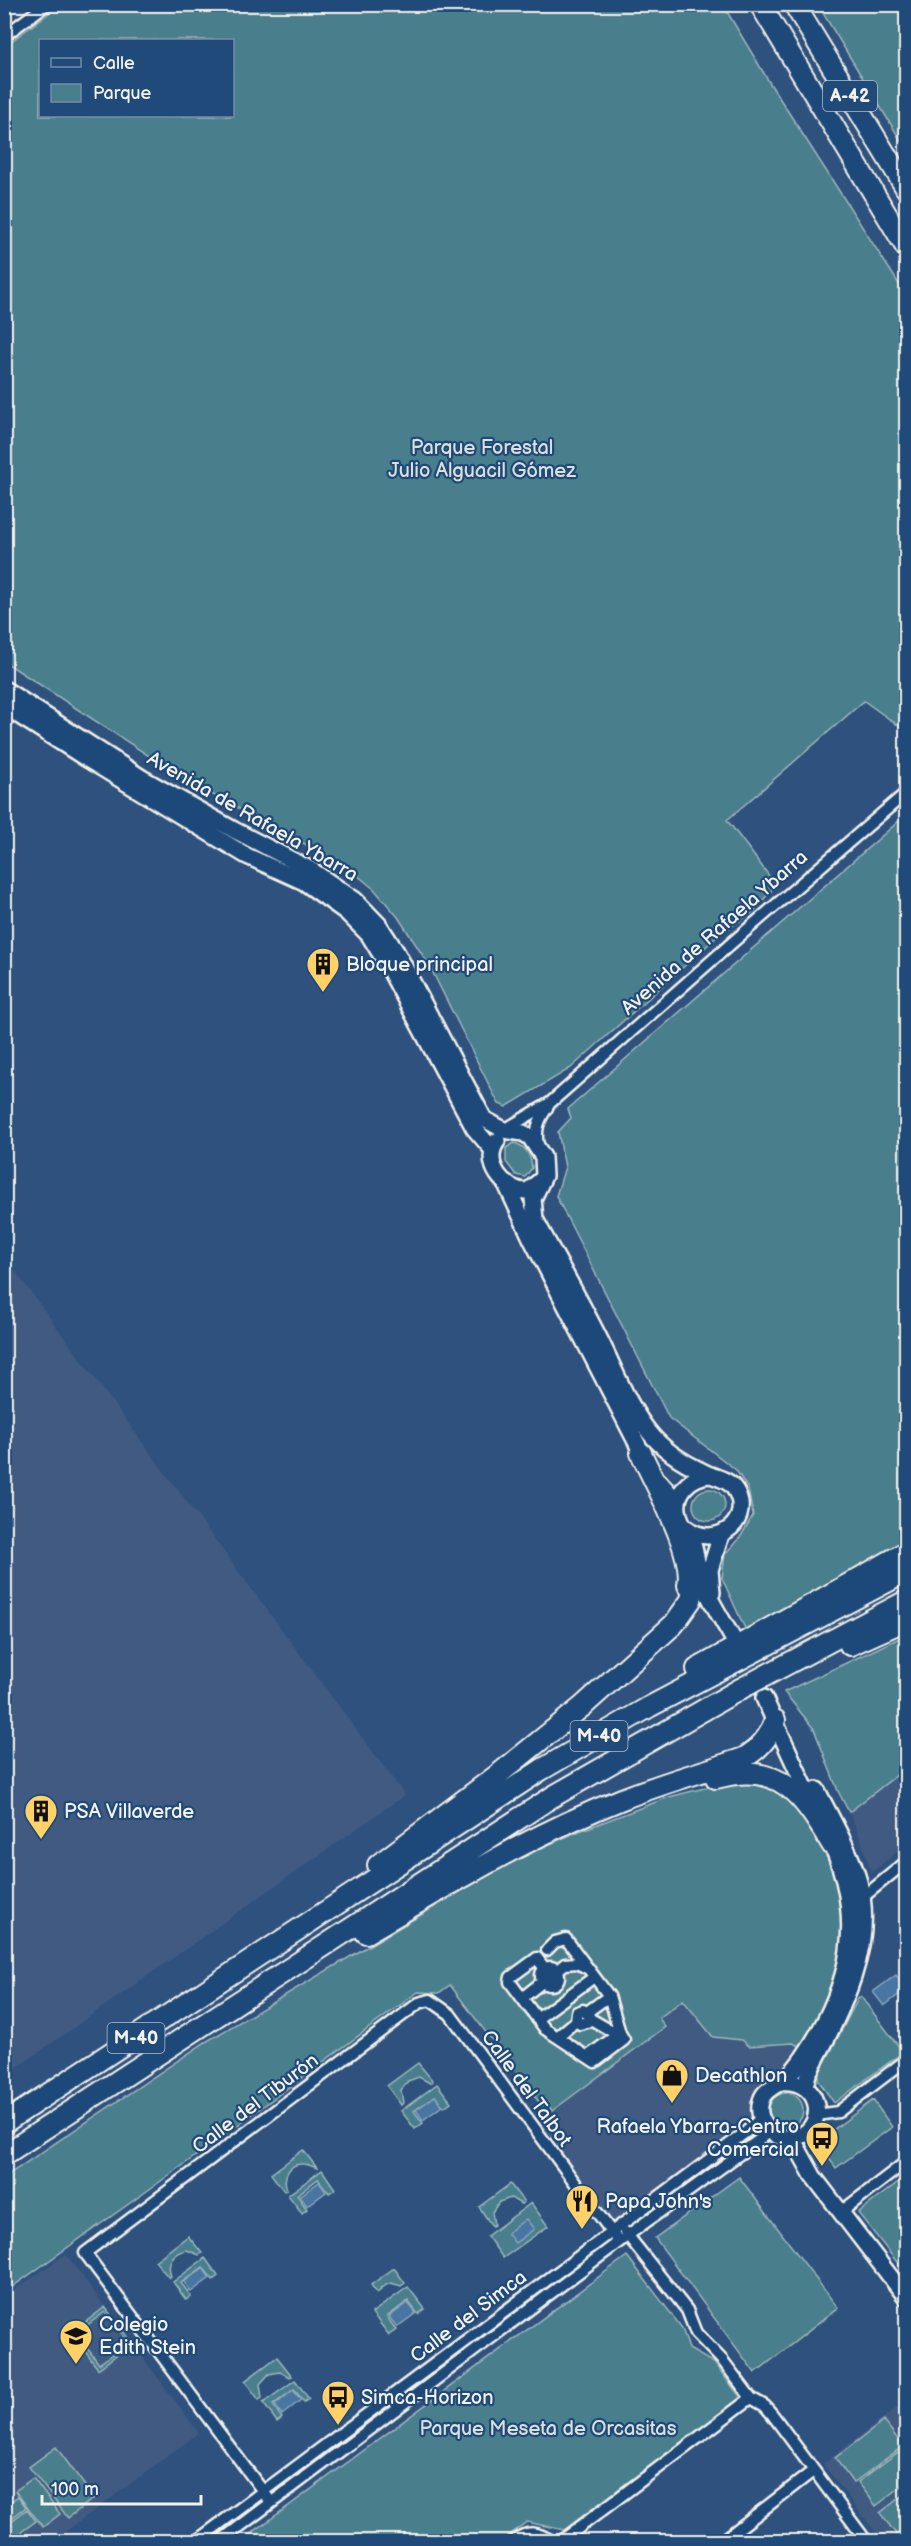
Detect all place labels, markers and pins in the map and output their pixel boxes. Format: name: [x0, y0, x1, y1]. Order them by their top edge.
building icon: Bloque principal: [305, 946, 341, 993]
place label: Bloque principal: [346, 953, 493, 977]
building icon: PSA Villaverde: [23, 1793, 59, 1840]
place label: PSA Villaverde: [64, 1800, 194, 1824]
shop icon: Decathlon: [654, 2057, 690, 2104]
place label: Decathlon: [695, 2064, 787, 2088]
place label: Rafaela Ybarra-Centro Comercial: [596, 2115, 799, 2162]
bus stop icon: Rafaela Ybarra-Centro Comercial: [804, 2120, 840, 2167]
restaurant icon: Papa John's: [564, 2183, 600, 2230]
place label: Papa John's: [605, 2190, 712, 2214]
place label: Colegio Edith Stein: [99, 2313, 196, 2360]
school or university icon: Colegio Edith Stein: [58, 2318, 94, 2365]
bus stop icon: Simca-Horizon: [320, 2379, 356, 2426]
place label: Simca-Horizon: [361, 2386, 493, 2410]

